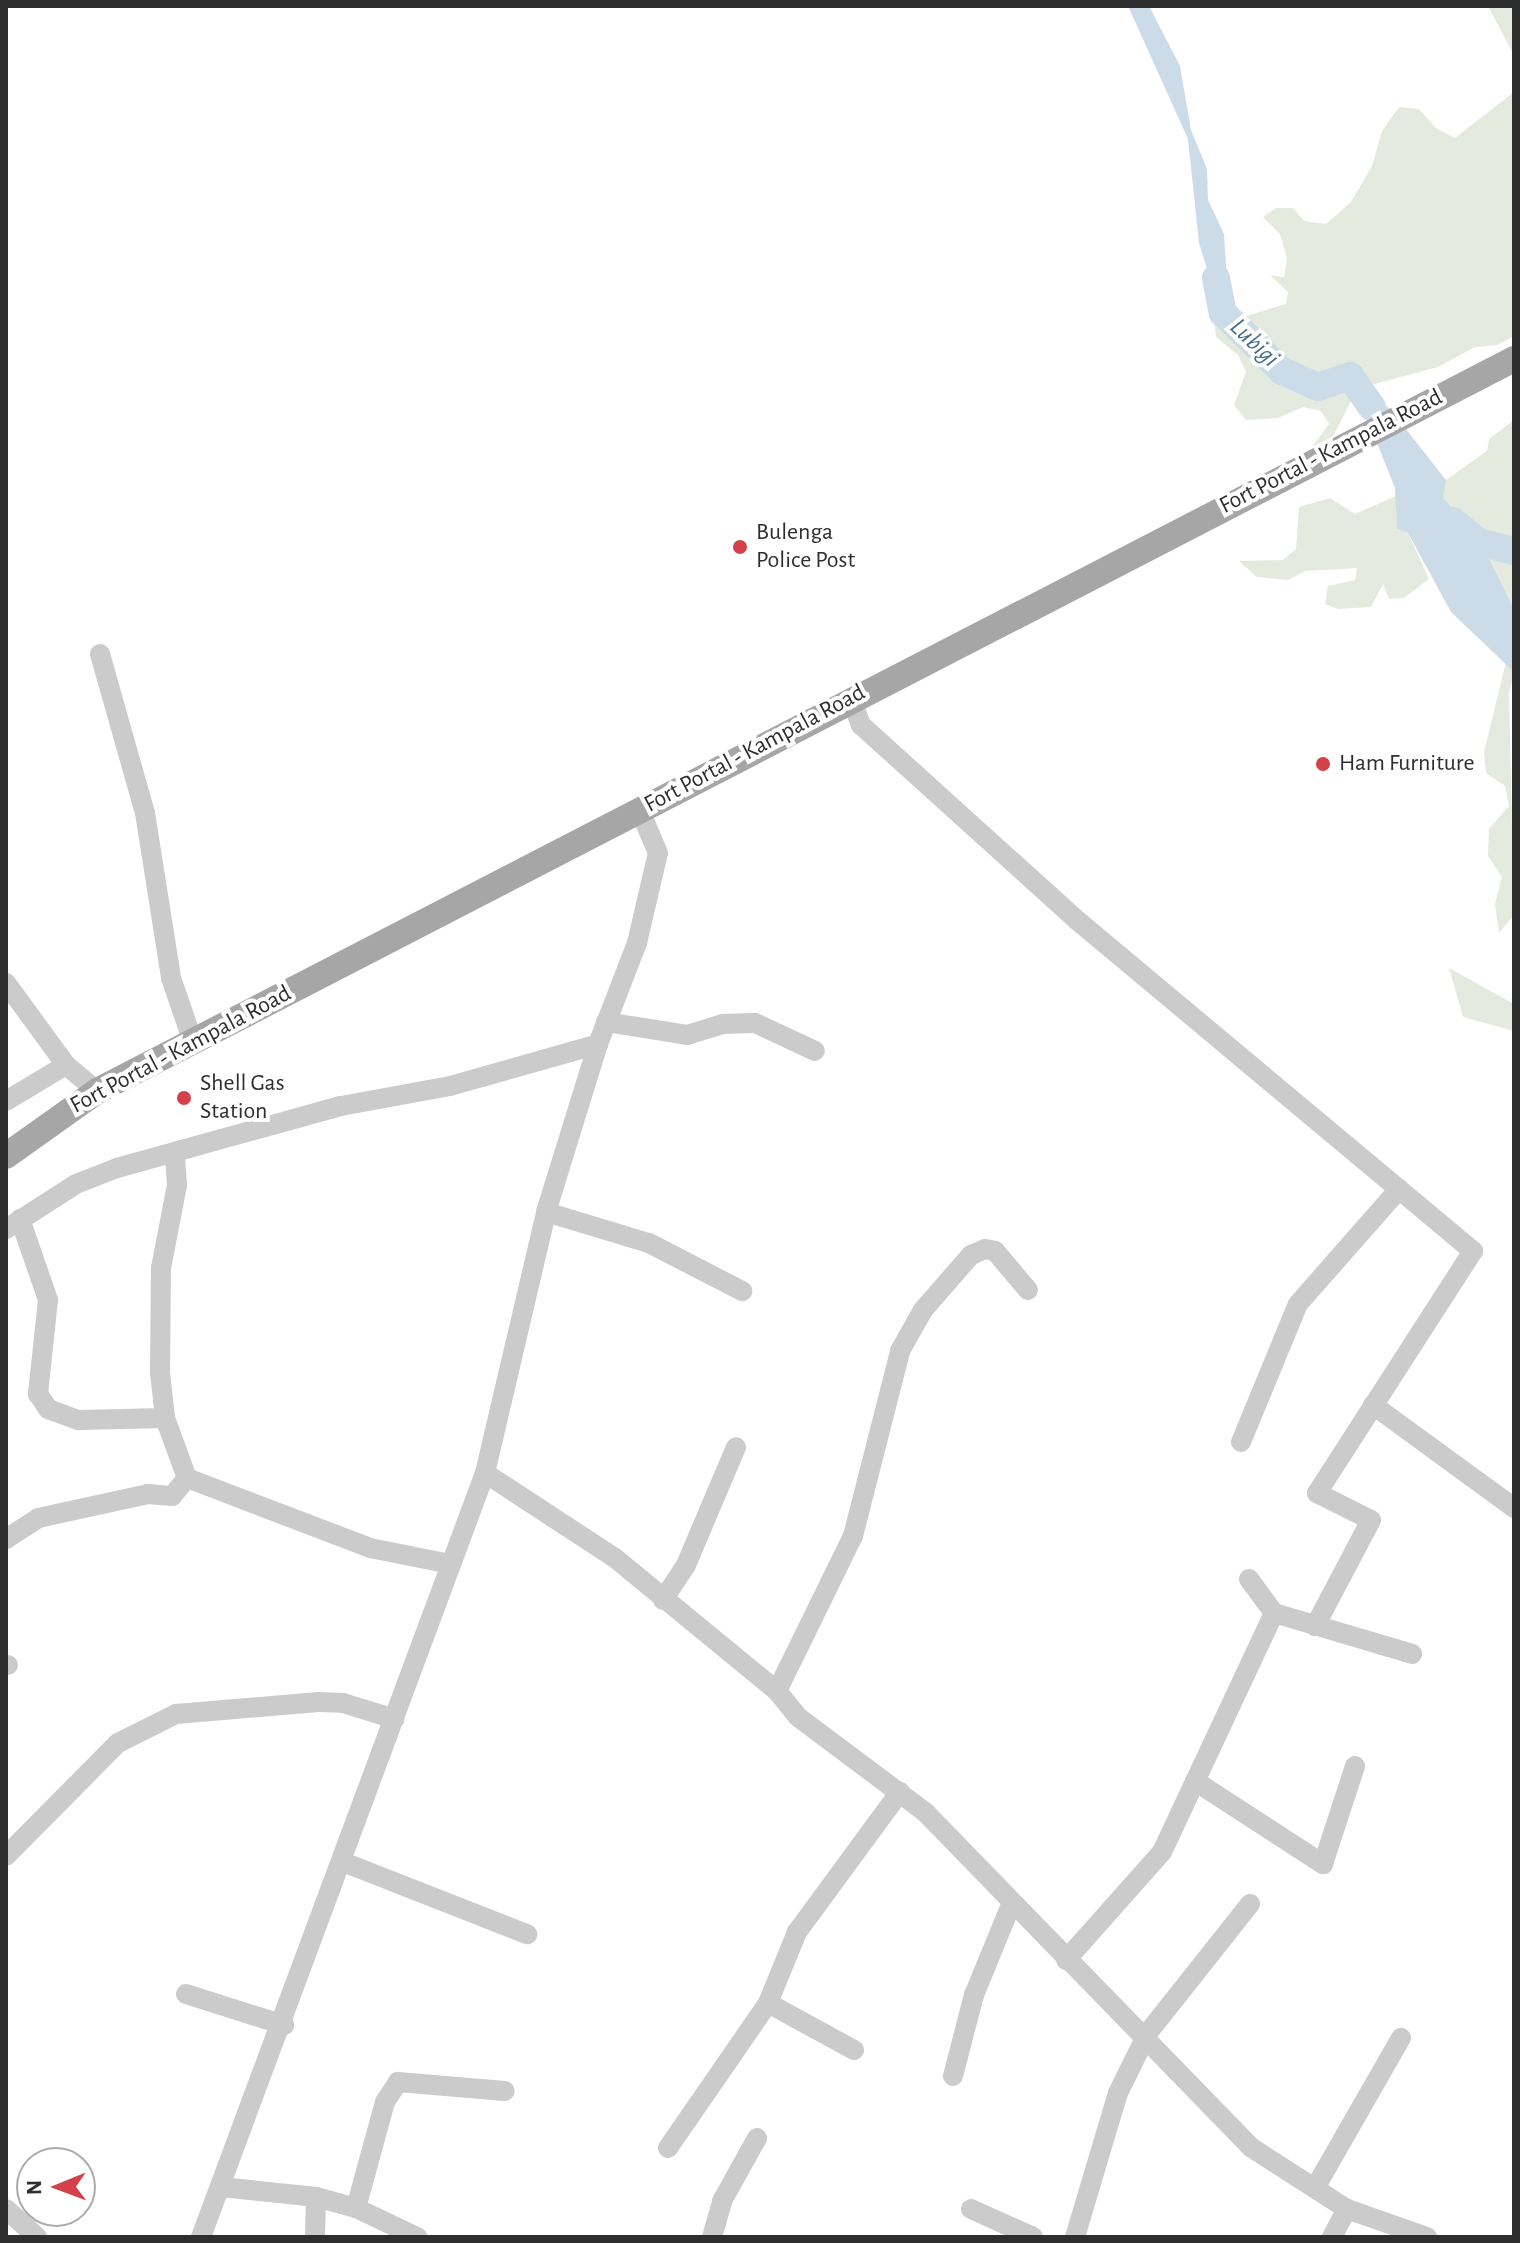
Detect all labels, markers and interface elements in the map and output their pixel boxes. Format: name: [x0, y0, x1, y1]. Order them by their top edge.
water label: Lubigi: [1223, 312, 1285, 374]
street label: Fort Portal - Kampala Road: [1215, 383, 1447, 521]
place label: Bulenga Police Post: [756, 519, 855, 575]
marker: Bulenga Police Post: [731, 538, 749, 556]
street label: Fort Portal - Kampala Road: [640, 679, 870, 819]
place label: Ham Furniture: [1339, 750, 1475, 778]
marker: Ham Furniture: [1314, 755, 1332, 773]
street label: Fort Portal - Kampala Road: [66, 980, 296, 1120]
place label: Shell Gas Station: [200, 1070, 285, 1126]
marker: Shell Gas Station: [175, 1089, 193, 1107]
north arrow: [16, 2147, 96, 2227]
text: N: [23, 2180, 45, 2195]

